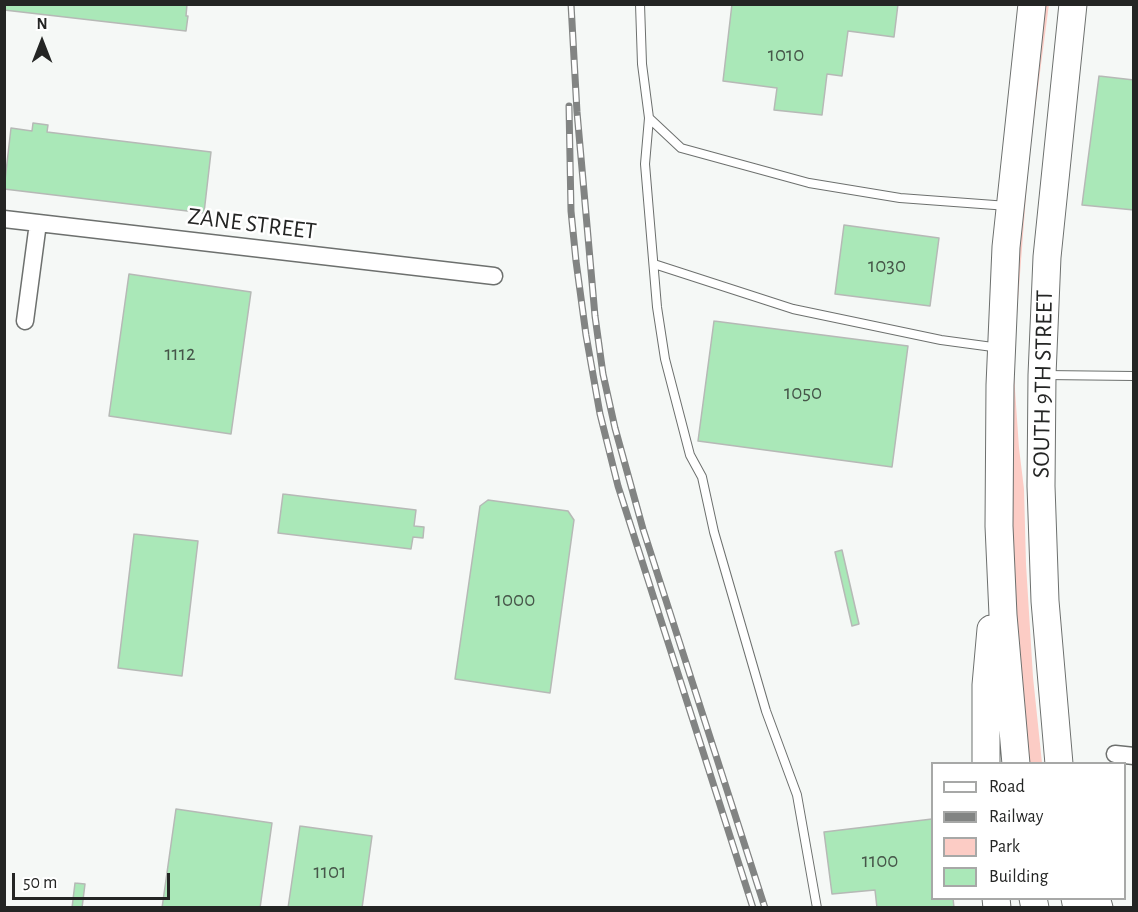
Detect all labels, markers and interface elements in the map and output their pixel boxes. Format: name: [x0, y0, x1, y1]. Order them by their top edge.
north arrow: [12, 12, 72, 72]
text: N: [36, 16, 48, 32]
house number: 1010: [768, 42, 804, 68]
street label: ZANE STREET: [186, 202, 318, 246]
house number: 1030: [868, 253, 906, 279]
street label: SOUTH 9TH STREET: [1027, 290, 1059, 478]
house number: 1112: [164, 341, 196, 367]
house number: 1050: [784, 380, 822, 406]
house number: 1000: [495, 587, 535, 613]
legend: [931, 762, 1126, 900]
text: Road: [989, 778, 1025, 796]
text: Railway: [989, 808, 1043, 826]
text: Park: [989, 838, 1020, 856]
house number: 1100: [862, 848, 898, 874]
house number: 1101: [314, 859, 346, 885]
scale bar: [15, 861, 172, 899]
text: Building: [989, 868, 1048, 886]
text: 50 m: [23, 874, 57, 892]

